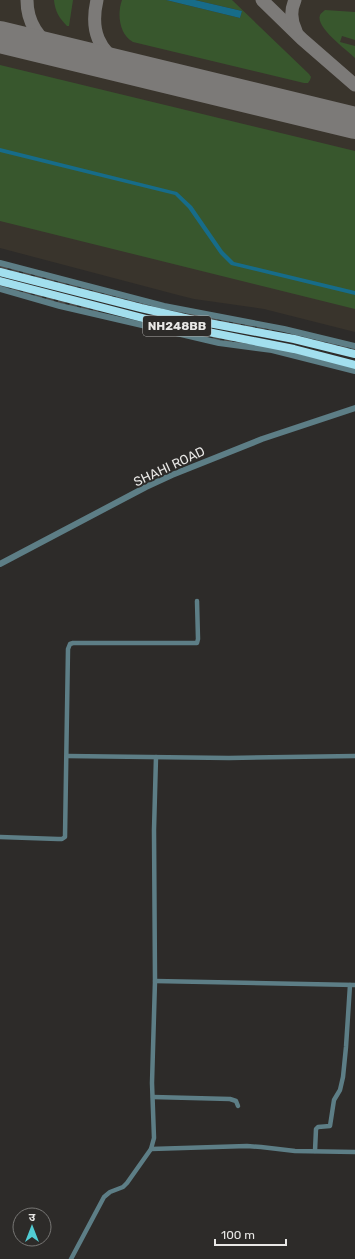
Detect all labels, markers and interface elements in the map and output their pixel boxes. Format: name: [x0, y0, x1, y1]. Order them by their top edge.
road number: NH248BB: [143, 316, 211, 336]
street label: SHAHI ROAD: [131, 443, 207, 490]
north arrow: [12, 1207, 52, 1247]
text: उ: [29, 1211, 36, 1224]
scale bar: [215, 1221, 286, 1247]
text: 100 m: [221, 1228, 255, 1242]

